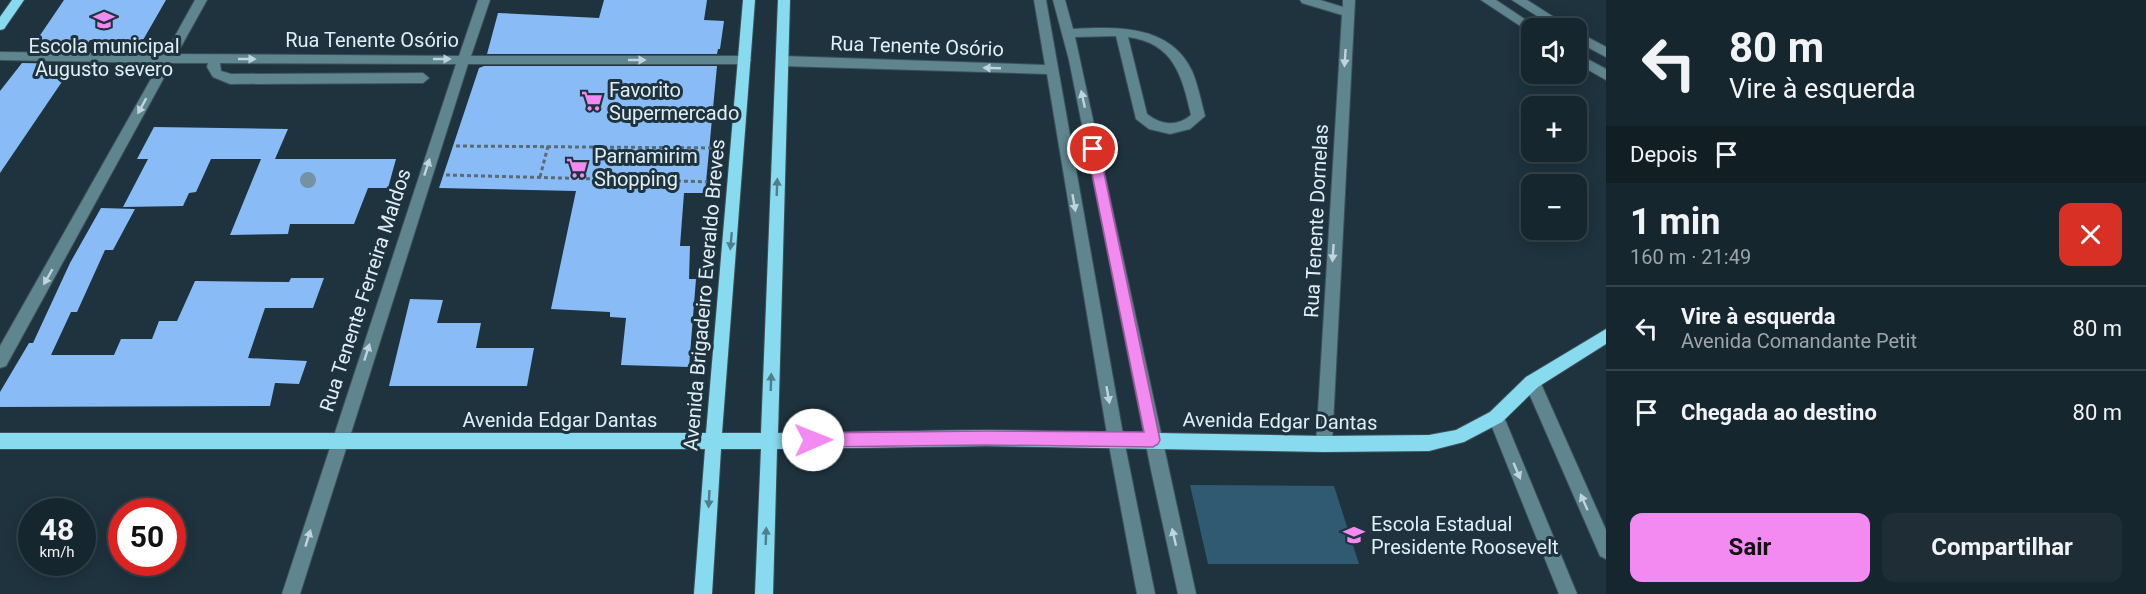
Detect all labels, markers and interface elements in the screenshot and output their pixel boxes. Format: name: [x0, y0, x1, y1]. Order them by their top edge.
school or university icon: Escola municipal Augusto severo: [92, 8, 116, 32]
map controls: [1521, 18, 1587, 240]
button: sound: [1521, 18, 1587, 84]
text: 80 m: [1729, 23, 1824, 72]
icon: left: [1630, 24, 1708, 102]
street label: Rua Tenente Osório: [285, 28, 459, 52]
street label: Rua Tenente Osório: [830, 31, 1004, 61]
place label: Escola municipal Augusto severo: [28, 34, 180, 81]
one-way arrow: [1341, 49, 1350, 68]
one-way arrow: [238, 55, 257, 64]
one-way arrow: [433, 55, 452, 64]
one-way arrow: [628, 55, 647, 65]
one-way arrow: [983, 63, 1002, 72]
text: Vire à esquerda: [1729, 73, 1916, 105]
place label: Favorito Supermercado: [609, 78, 739, 125]
supermarket icon: Favorito Supermercado: [580, 89, 604, 113]
one-way arrow: [1078, 90, 1087, 109]
button: +: [1521, 96, 1587, 162]
one-way arrow: [137, 98, 147, 115]
pin: [1067, 123, 1118, 174]
street label: Rua Tenente Dornelas: [1299, 123, 1333, 319]
icon: arrive: [1076, 132, 1109, 165]
street label: Avenida Brigadeiro Everaldo Breves: [678, 138, 730, 452]
icon: arrive: [1710, 138, 1743, 171]
text: Depois: [1630, 142, 1698, 167]
place label: Parnamirim Shopping: [594, 144, 698, 191]
supermarket icon: Parnamirim Shopping: [565, 156, 589, 180]
one-way arrow: [423, 158, 433, 176]
street label: Rua Tenente Ferreira Maldos: [314, 166, 416, 414]
button: −: [1521, 174, 1587, 240]
one-way arrow: [773, 178, 782, 197]
one-way arrow: [1070, 193, 1079, 212]
text: 1 min: [1630, 201, 1721, 243]
button: close: [2059, 203, 2122, 266]
one-way arrow: [726, 231, 736, 250]
one-way arrow: [1328, 243, 1338, 262]
text: 160 m · 21:49: [1630, 245, 1751, 269]
one-way arrow: [43, 269, 53, 286]
text: Vire à esquerda: [1681, 304, 1835, 329]
icon: left: [1630, 312, 1663, 345]
text: 80 m: [2073, 316, 2122, 341]
text: Avenida Comandante Petit: [1681, 329, 1917, 353]
one-way arrow: [363, 343, 372, 361]
one-way arrow: [766, 373, 776, 392]
one-way arrow: [1104, 385, 1113, 404]
icon: arrive: [1630, 396, 1663, 429]
text: Chegada ao destino: [1681, 400, 1877, 425]
text: 80 m: [2073, 400, 2122, 425]
street label: Avenida Edgar Dantas: [1182, 407, 1378, 435]
street label: Avenida Edgar Dantas: [463, 408, 657, 432]
position arrow: [781, 408, 845, 472]
one-way arrow: [1513, 462, 1522, 480]
one-way arrow: [704, 490, 714, 509]
one-way arrow: [1580, 494, 1589, 511]
speed limit sign: 50: [108, 498, 186, 576]
text: 48: [40, 512, 74, 547]
place label: Escola Estadual Presidente Roosevelt: [1371, 512, 1559, 559]
button: Sair: [1630, 513, 1870, 582]
button: Compartilhar: [1882, 513, 2122, 582]
school or university icon: Escola Estadual Presidente Roosevelt: [1342, 523, 1366, 547]
one-way arrow: [761, 526, 770, 545]
one-way arrow: [1168, 528, 1178, 546]
one-way arrow: [304, 529, 313, 547]
text: km/h: [39, 543, 75, 561]

